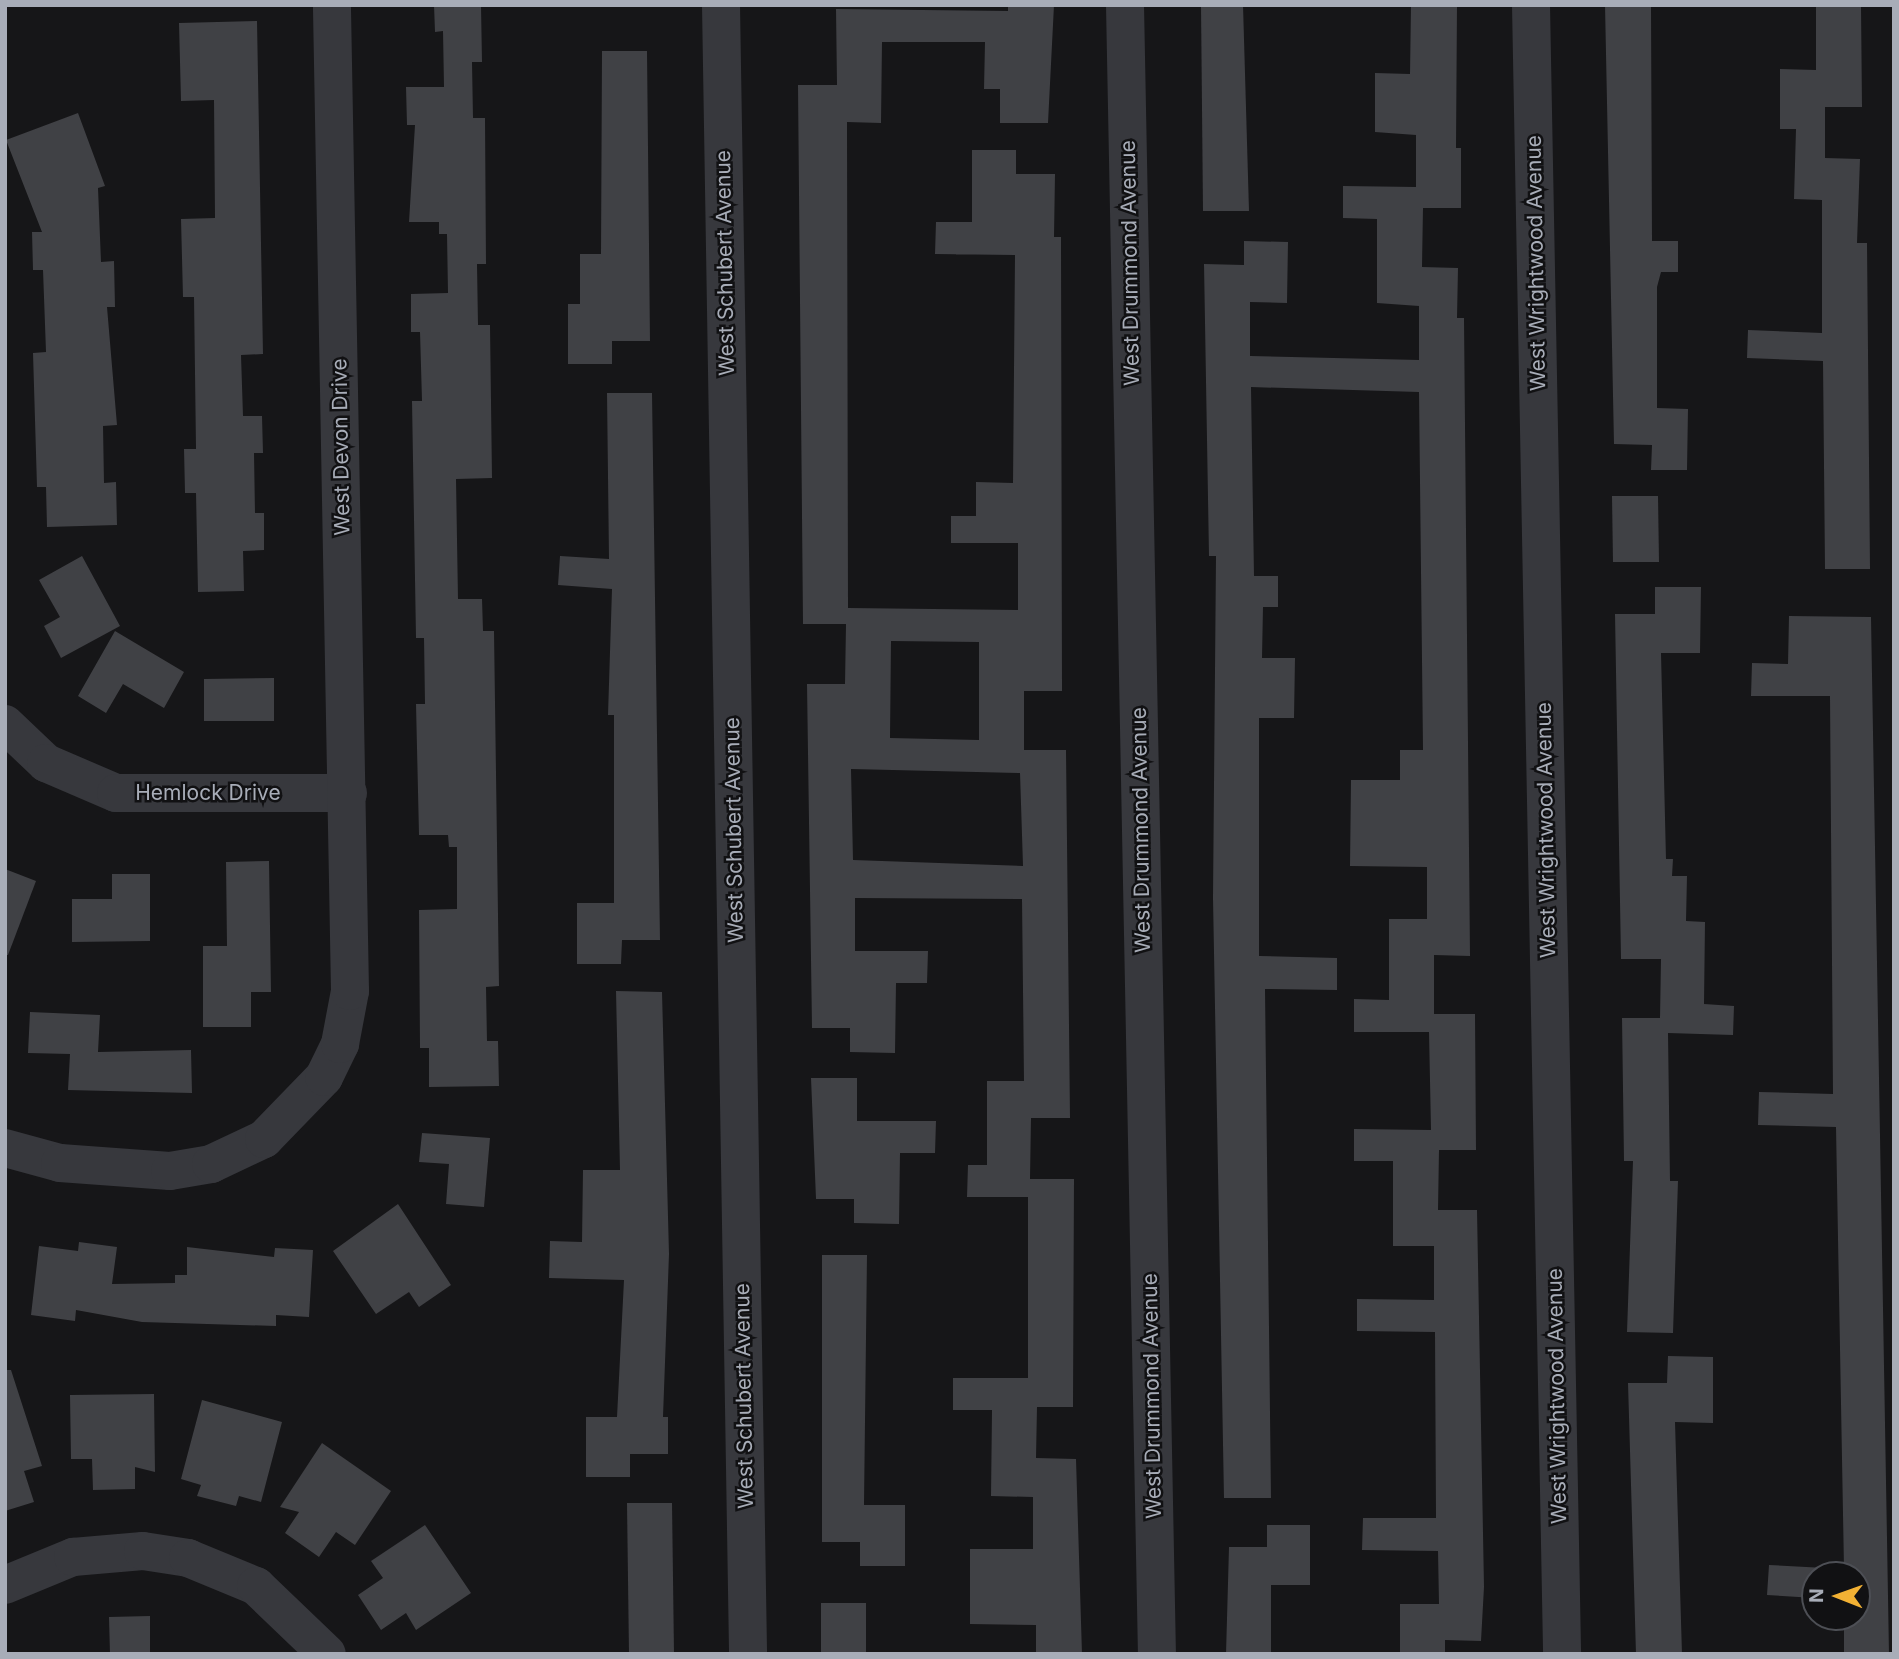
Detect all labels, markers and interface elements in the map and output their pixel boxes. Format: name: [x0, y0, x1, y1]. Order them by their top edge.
street label: West Wrightwood Avenue: [1521, 135, 1551, 391]
street label: West Drummond Avenue: [1115, 140, 1145, 386]
street label: West Schubert Avenue: [710, 150, 740, 376]
street label: West Devon Drive: [327, 358, 355, 536]
street label: West Wrightwood Avenue: [1531, 702, 1561, 958]
street label: West Drummond Avenue: [1126, 707, 1156, 953]
street label: West Schubert Avenue: [719, 717, 749, 943]
street label: Hemlock Drive: [135, 780, 281, 806]
street label: West Wrightwood Avenue: [1542, 1268, 1572, 1524]
street label: West Drummond Avenue: [1137, 1273, 1167, 1519]
street label: West Schubert Avenue: [729, 1283, 759, 1509]
north arrow: [1801, 1561, 1871, 1631]
text: N: [1805, 1588, 1828, 1603]

